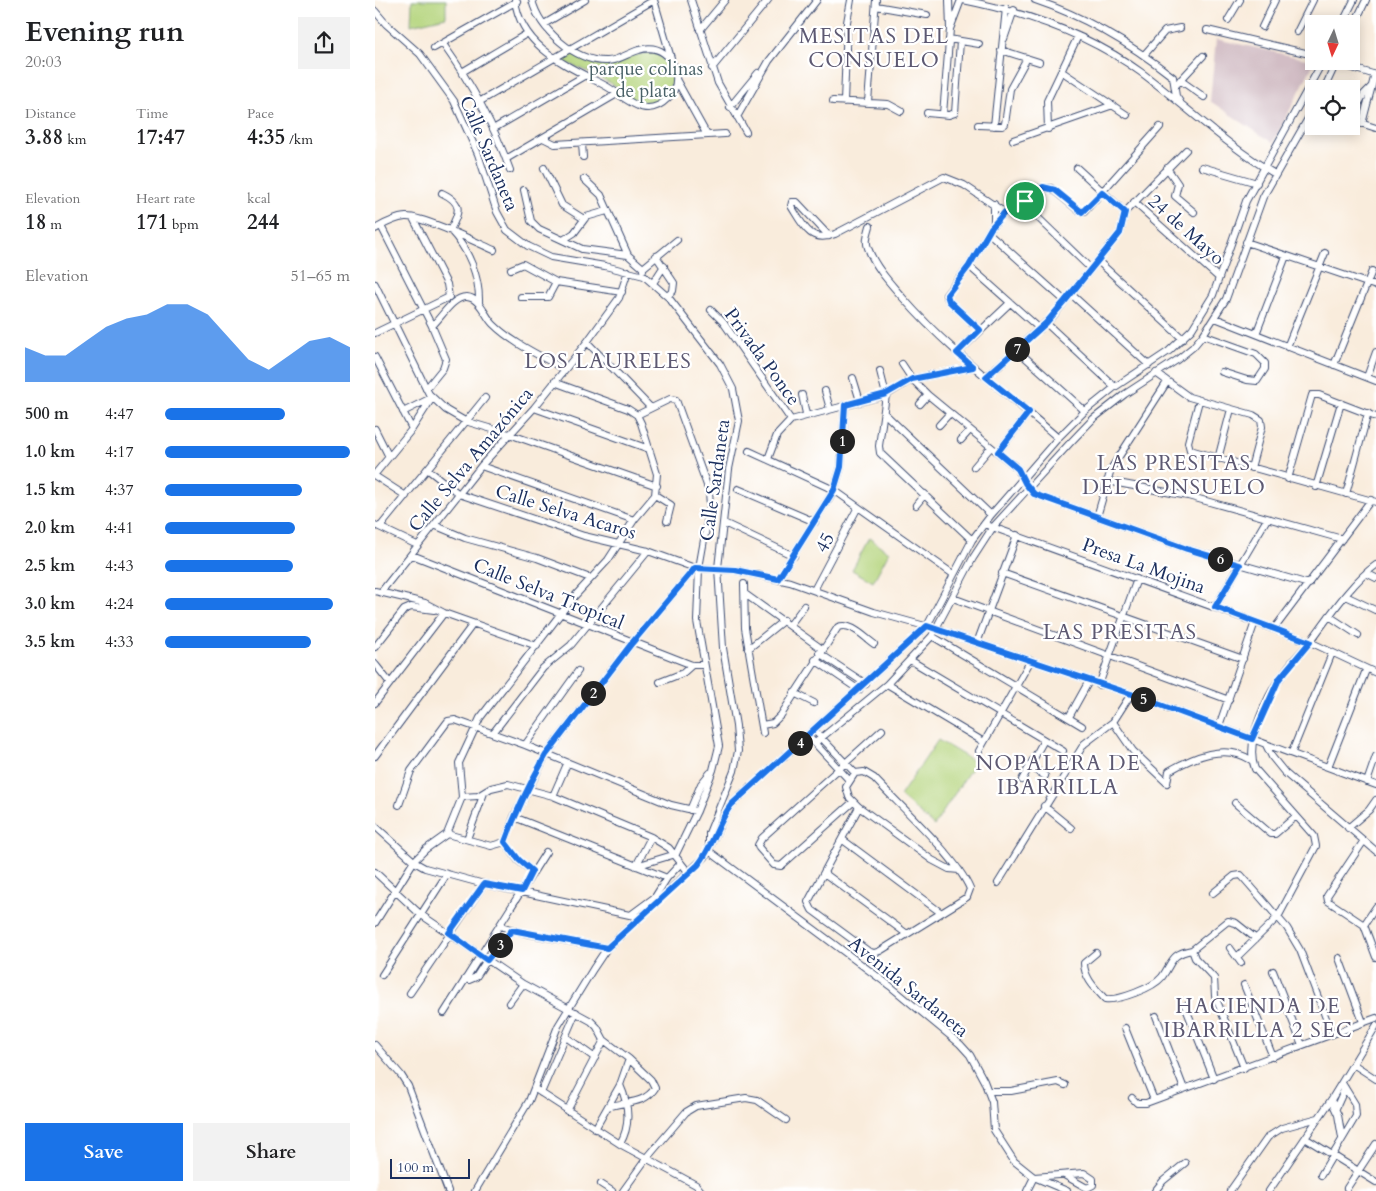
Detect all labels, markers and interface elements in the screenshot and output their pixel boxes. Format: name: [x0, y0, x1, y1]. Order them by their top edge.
text: Evening run: [25, 13, 184, 51]
north arrow: [1305, 15, 1360, 70]
map controls: [1305, 15, 1360, 135]
button: share: [298, 17, 350, 69]
district label: MESITAS DEL CONSUELO: [799, 22, 949, 75]
text: 20:03: [25, 51, 62, 73]
park label: parque colinas de plata: [589, 56, 703, 104]
button: locate: [1305, 80, 1360, 135]
street label: Calle Sardaneta: [453, 92, 525, 215]
text: Distance: [25, 104, 76, 123]
text: Time: [136, 104, 168, 123]
text: Pace: [247, 104, 274, 123]
text: 3.88: [25, 123, 63, 152]
text: 17:47: [136, 123, 185, 152]
text: 4:35: [247, 123, 285, 152]
text: km: [63, 130, 86, 149]
text: /km: [285, 130, 313, 149]
pin: [1004, 180, 1046, 222]
icon: arrive: [1011, 187, 1039, 215]
street label: 24 de Mayo: [1142, 188, 1230, 271]
text: Elevation: [25, 189, 81, 208]
text: Heart rate: [136, 189, 195, 208]
text: kcal: [247, 189, 271, 208]
text: 18: [25, 208, 47, 237]
text: 171: [136, 208, 168, 237]
text: 244: [247, 208, 279, 237]
text: m: [47, 215, 62, 234]
text: bpm: [168, 215, 199, 234]
text: Elevation: [25, 265, 89, 287]
text: 51–65 m: [291, 265, 350, 287]
street label: Privada Ponce: [718, 303, 806, 410]
pin: 7: [1005, 336, 1029, 362]
text: 7: [1014, 340, 1021, 359]
district label: LOS LAURELES: [524, 347, 692, 376]
street label: Calle Selva Amazónica: [402, 382, 539, 538]
text: 500 m: [25, 403, 69, 425]
text: 4:47: [105, 403, 134, 425]
street label: Calle Sardaneta: [694, 418, 736, 543]
pin: 1: [829, 428, 855, 454]
text: 1: [839, 432, 846, 451]
text: 1.0 km: [25, 441, 75, 463]
text: 4:17: [105, 441, 134, 463]
district label: LAS PRESITAS DEL CONSUELO: [1082, 449, 1266, 502]
street label: Calle Selva Acaros: [492, 478, 639, 546]
text: 1.5 km: [25, 479, 75, 501]
text: 4:37: [105, 479, 134, 501]
text: 2.0 km: [25, 517, 75, 539]
text: 4:41: [105, 517, 134, 539]
street label: 45: [809, 528, 841, 557]
street label: Presa La Mojina: [1079, 532, 1209, 600]
pin: 6: [1207, 546, 1233, 572]
text: 6: [1217, 550, 1224, 569]
street label: Calle Selva Tropical: [469, 552, 628, 636]
text: 2.5 km: [25, 555, 75, 577]
text: 4:43: [105, 555, 134, 577]
text: 3.0 km: [25, 593, 75, 615]
text: 4:24: [105, 593, 134, 615]
district label: LAS PRESITAS: [1043, 618, 1197, 647]
text: 3.5 km: [25, 631, 75, 653]
text: 4:33: [105, 631, 134, 653]
pin: 2: [581, 680, 605, 706]
text: 2: [590, 684, 597, 703]
pin: 5: [1131, 686, 1155, 712]
text: 5: [1140, 690, 1147, 709]
pin: 4: [787, 730, 813, 756]
text: 4: [797, 734, 804, 753]
district label: NOPALERA DE IBARRILLA: [975, 749, 1141, 802]
street label: Avenida Sardaneta: [843, 930, 974, 1043]
pin: 3: [487, 932, 513, 958]
text: 3: [497, 936, 504, 955]
district label: HACIENDA DE IBARRILLA 2 SEC: [1163, 992, 1353, 1045]
button: Save: [25, 1123, 183, 1181]
button: Share: [193, 1123, 350, 1181]
scale bar: [390, 1156, 470, 1179]
text: 100 m: [397, 1158, 434, 1177]

